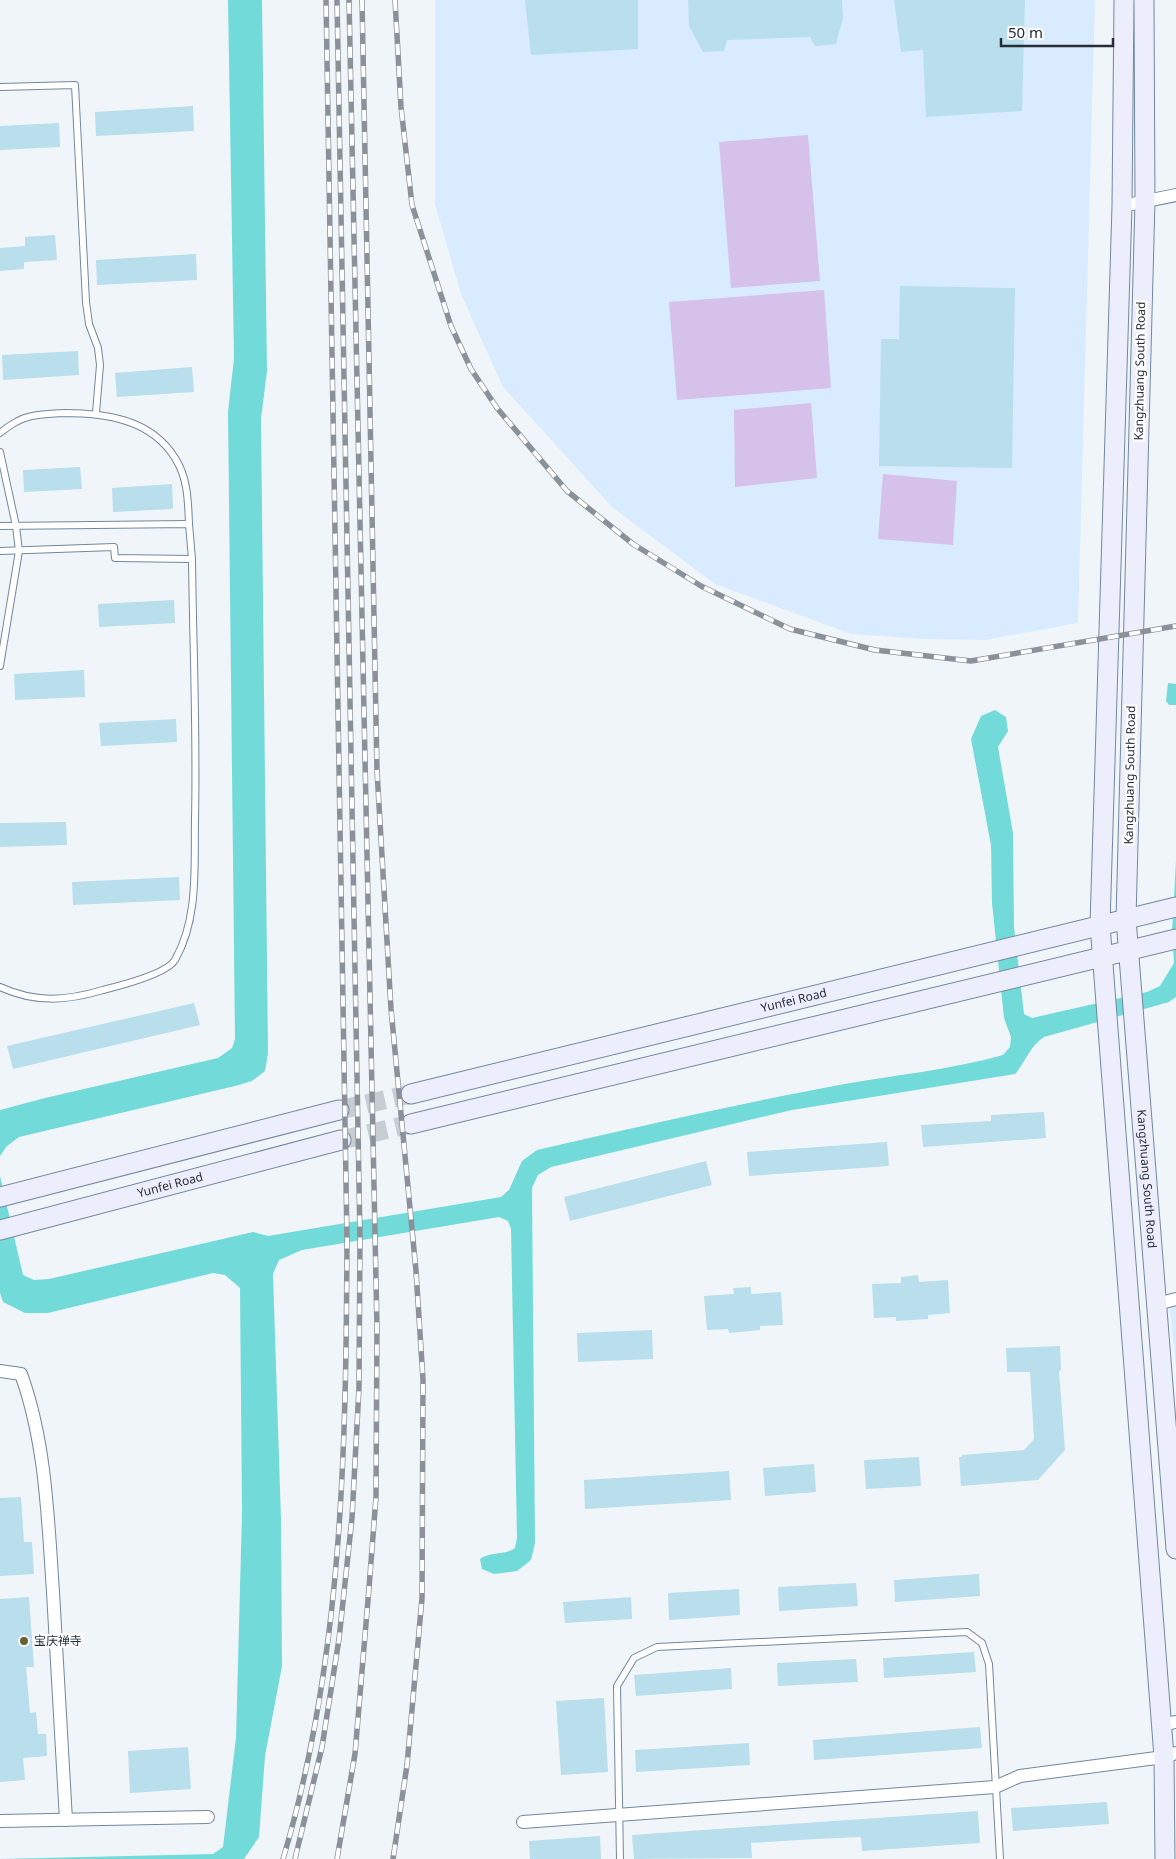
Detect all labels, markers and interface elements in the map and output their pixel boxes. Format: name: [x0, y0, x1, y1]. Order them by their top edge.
scale bar: [1001, 15, 1114, 47]
text: 50 m: [1008, 22, 1043, 42]
street label: Kangzhuang South Road: [1130, 301, 1149, 441]
street label: Kangzhuang South Road: [1120, 705, 1139, 845]
street label: Yunfei Road: [759, 984, 828, 1016]
street label: Kangzhuang South Road: [1133, 1109, 1161, 1249]
street label: Yunfei Road: [135, 1168, 205, 1201]
place label: 宝庆禅寺: [34, 1632, 82, 1649]
marker: 宝庆禅寺: [18, 1635, 30, 1647]

